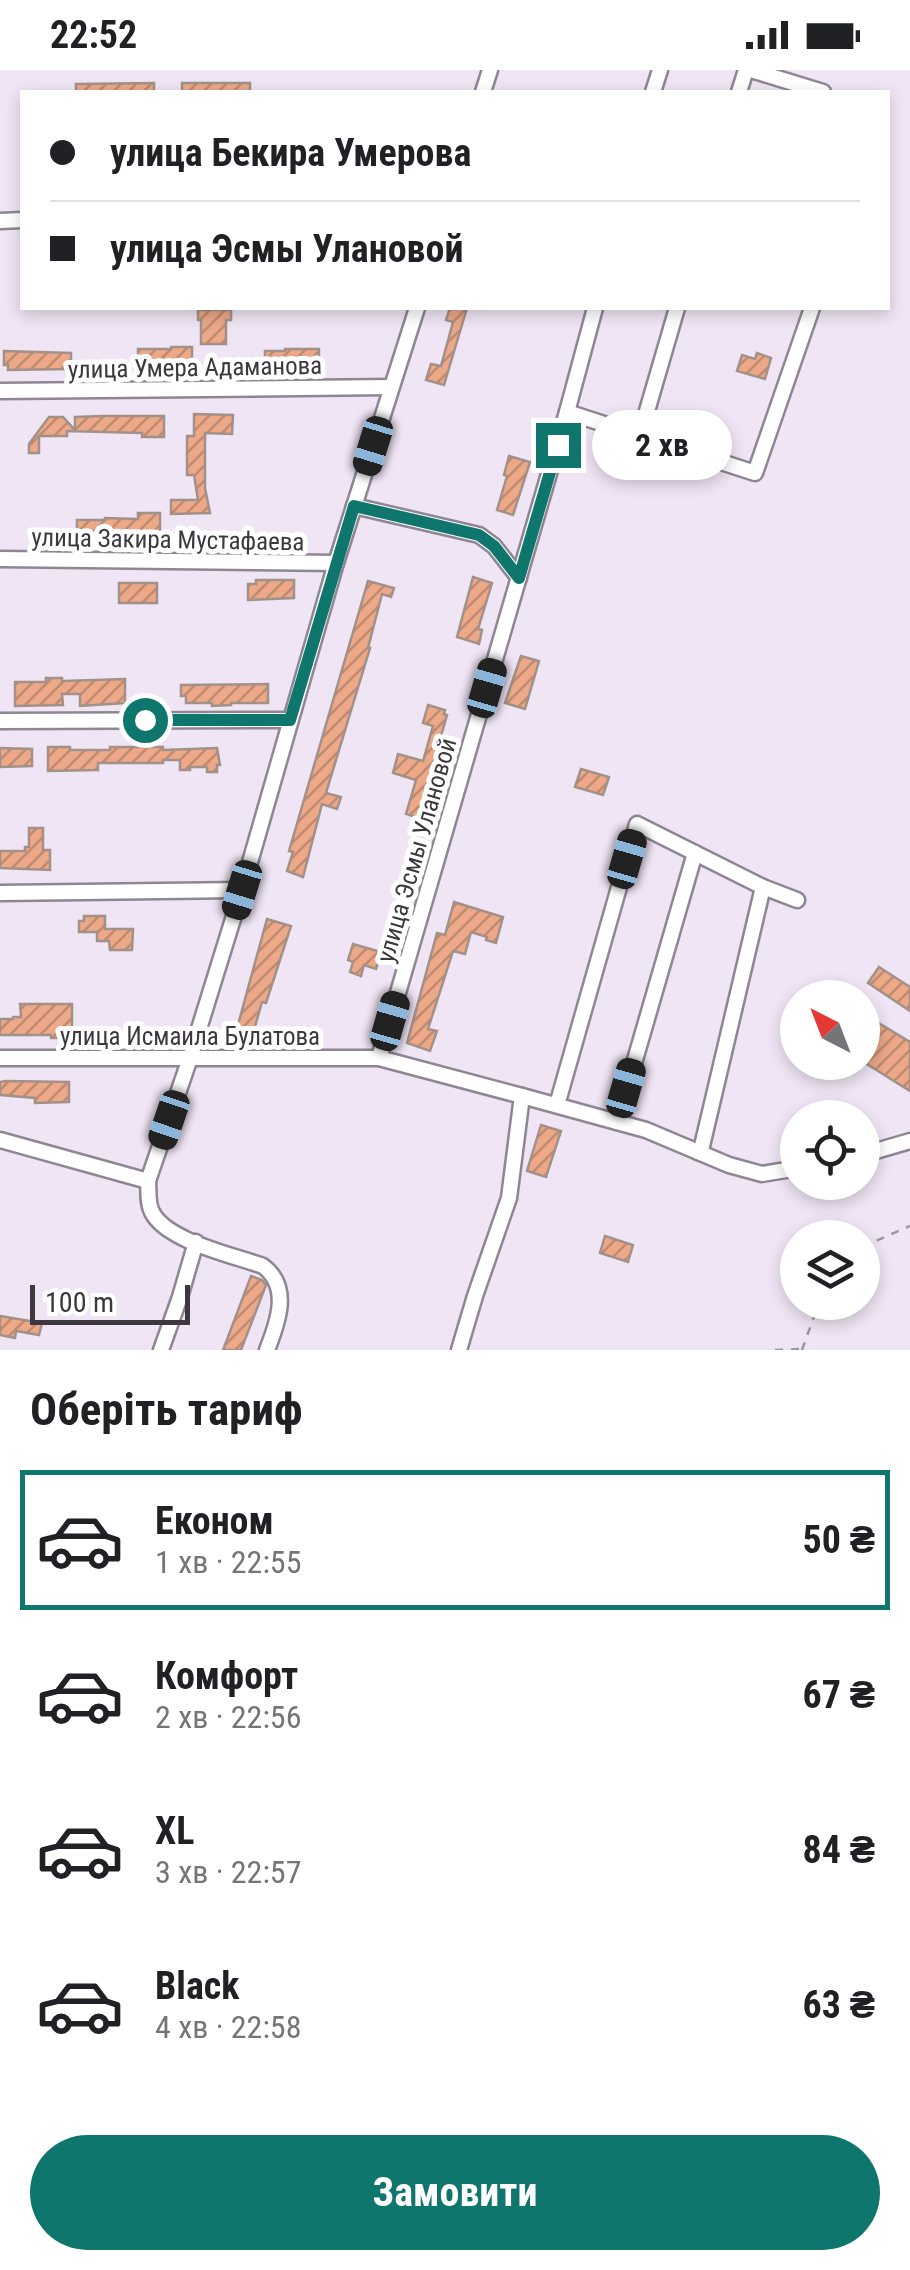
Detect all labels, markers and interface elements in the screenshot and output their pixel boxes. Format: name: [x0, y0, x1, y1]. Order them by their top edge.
text: 22:52: [50, 13, 137, 57]
text: улица Бекира Умерова: [110, 131, 471, 175]
text: улица Эсмы Улановой: [110, 227, 463, 271]
street label: улица Умера Адаманова: [68, 351, 322, 384]
callout: 2 хв: [593, 410, 733, 480]
car: [350, 413, 396, 479]
route end: [536, 423, 581, 468]
text: 2 хв: [635, 426, 689, 464]
street label: улица Закира Мустафаева: [31, 523, 305, 556]
car: [464, 655, 510, 721]
route start: [123, 698, 168, 743]
street label: улица Эсмы Улановой: [371, 735, 462, 966]
car: [604, 826, 650, 892]
car: [219, 857, 265, 923]
north arrow: [780, 980, 880, 1080]
map controls: [780, 980, 880, 1320]
car: [367, 988, 413, 1054]
street label: улица Исмаила Булатова: [60, 1022, 320, 1051]
car: [603, 1055, 649, 1121]
car: [145, 1087, 193, 1153]
button: locate: [780, 1100, 880, 1200]
button: layers: [780, 1220, 880, 1320]
scale bar: [30, 1280, 190, 1324]
text: 100 m: [45, 1286, 114, 1319]
text: Оберіть тариф: [30, 1383, 302, 1436]
icon: car: [35, 1495, 125, 1585]
text: Економ: [155, 1499, 274, 1543]
text: 50 ₴: [802, 1518, 875, 1562]
text: 1 хв · 22:55: [155, 1543, 301, 1581]
icon: car: [35, 1650, 125, 1740]
text: Комфорт: [155, 1654, 298, 1698]
text: 67 ₴: [802, 1673, 875, 1717]
text: 2 хв · 22:56: [155, 1698, 301, 1736]
icon: car: [35, 1805, 125, 1895]
text: XL: [155, 1809, 194, 1853]
text: 84 ₴: [802, 1828, 875, 1872]
text: 3 хв · 22:57: [155, 1853, 301, 1891]
icon: car: [35, 1960, 125, 2050]
text: Black: [155, 1964, 239, 2008]
text: 63 ₴: [802, 1983, 875, 2027]
text: 4 хв · 22:58: [155, 2008, 301, 2046]
button: Замовити: [30, 2135, 880, 2250]

